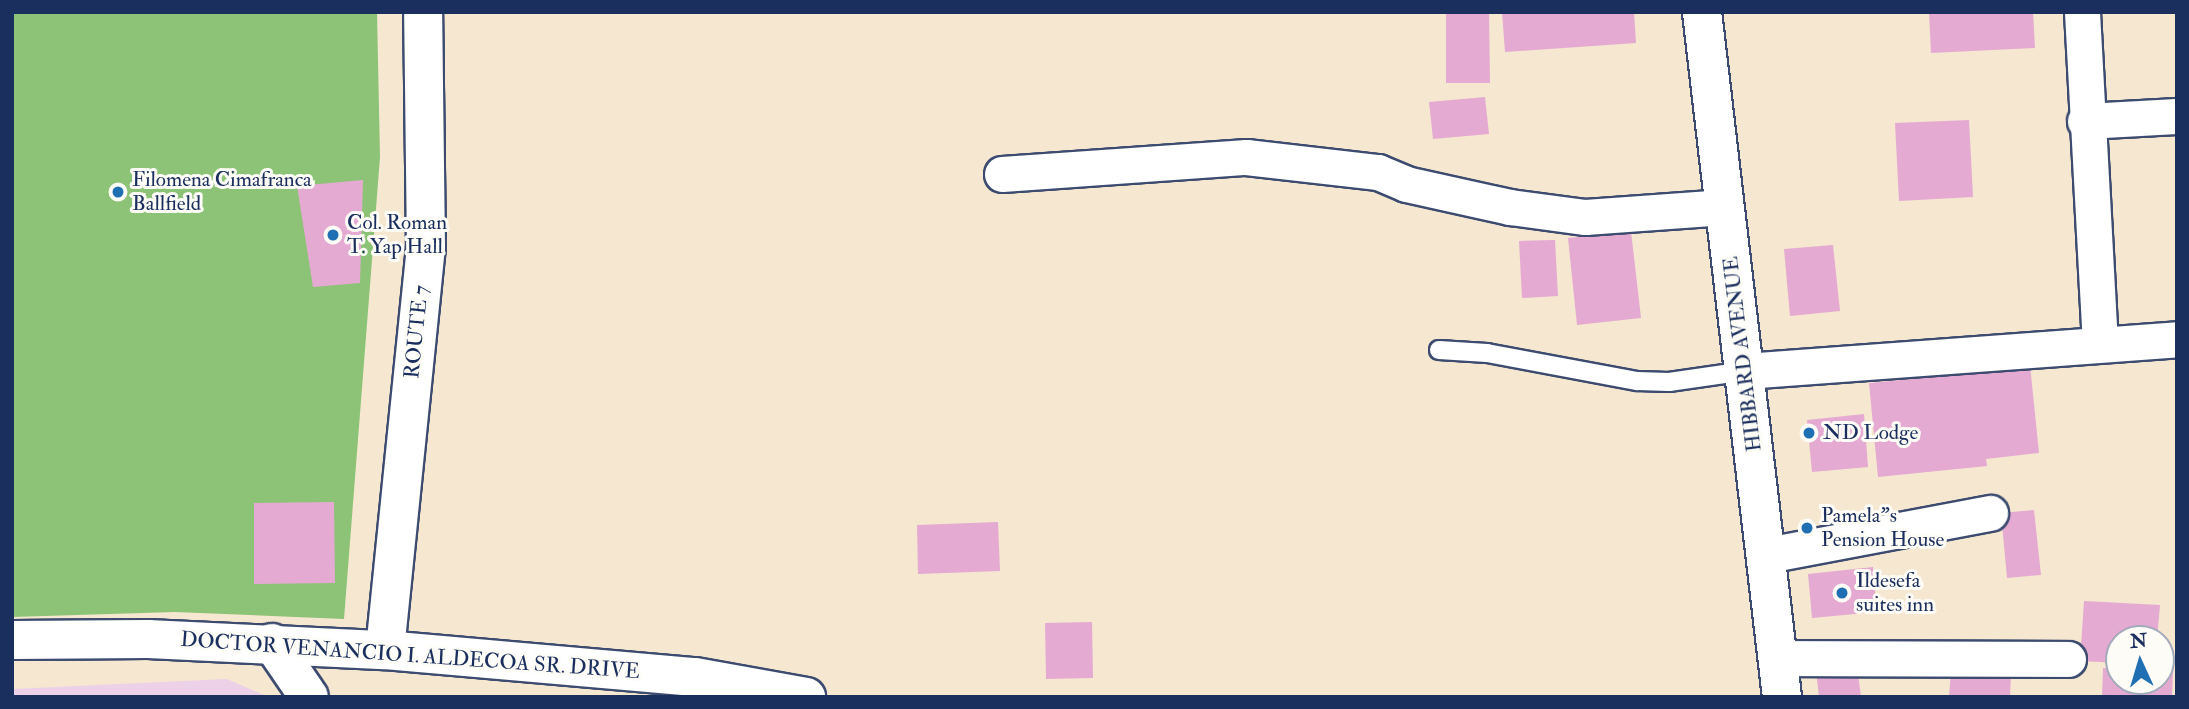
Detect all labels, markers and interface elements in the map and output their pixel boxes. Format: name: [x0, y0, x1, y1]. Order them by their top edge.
place label: Filomena Cimafranca Ballfield: [132, 167, 312, 217]
marker: Filomena Cimafranca Ballfield: [110, 184, 126, 200]
place label: Col. Roman T. Yap Hall: [347, 210, 447, 260]
marker: Col. Roman T. Yap Hall: [325, 227, 341, 243]
street label: HIBBARD AVENUE: [1719, 255, 1767, 453]
street label: ROUTE 7: [400, 284, 434, 380]
place label: ND Lodge: [1823, 420, 1918, 446]
marker: ND Lodge: [1801, 425, 1817, 441]
place label: Pamela"s Pension House: [1821, 503, 1944, 553]
marker: Pamela"s Pension House: [1799, 520, 1815, 536]
place label: Ildesefa suites inn: [1856, 568, 1934, 618]
marker: Ildesefa suites inn: [1834, 585, 1850, 601]
north arrow: [2105, 625, 2175, 695]
street label: DOCTOR VENANCIO I. ALDECOA SR. DRIVE: [179, 627, 641, 685]
text: N: [2129, 628, 2148, 654]

